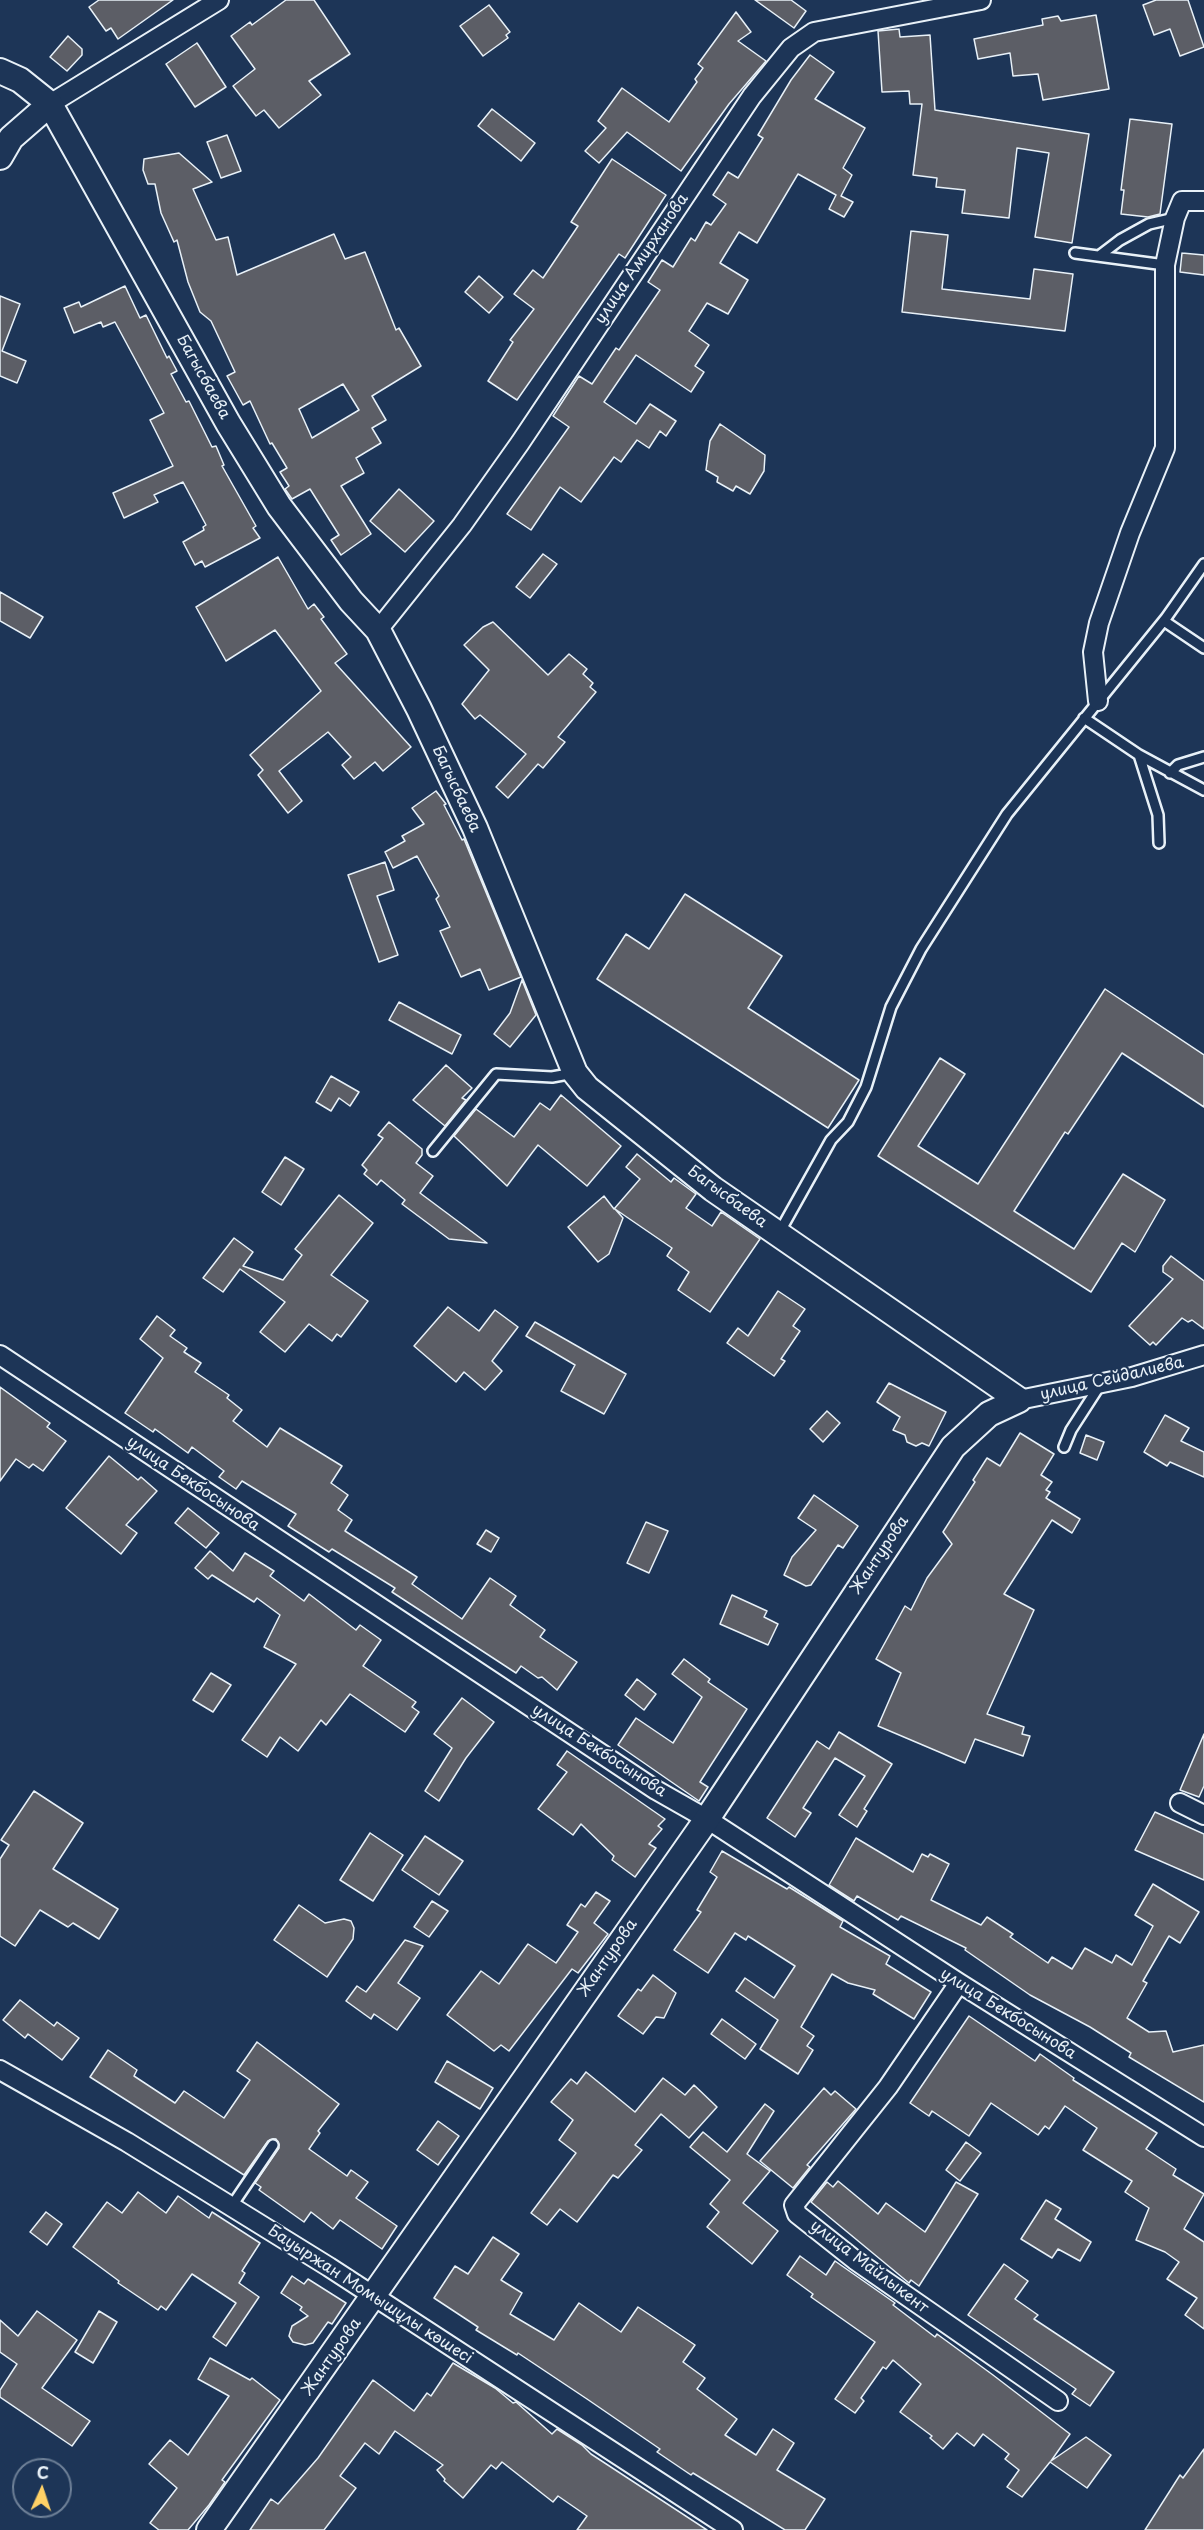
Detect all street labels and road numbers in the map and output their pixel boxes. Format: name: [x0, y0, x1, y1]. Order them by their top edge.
street label: улица Амирханова: [591, 190, 693, 328]
street label: Багысбаева: [172, 331, 234, 423]
street label: Багысбаева: [427, 742, 485, 836]
street label: Багысбаева: [683, 1162, 771, 1232]
street label: улица Сейдалиева: [1038, 1353, 1186, 1405]
street label: улица Бекбосынова: [123, 1432, 263, 1536]
street label: Жантурова: [847, 1512, 913, 1598]
street label: улица Бекбосынова: [528, 1700, 670, 1802]
street label: Жантурова: [574, 1916, 642, 2000]
street label: улица Бекбосынова: [937, 1964, 1079, 2064]
street label: улица Майлыкент: [806, 2216, 932, 2318]
street label: Бауыржан Момышұлы көшесі: [264, 2222, 476, 2368]
street label: Жантурова: [298, 2315, 366, 2399]

